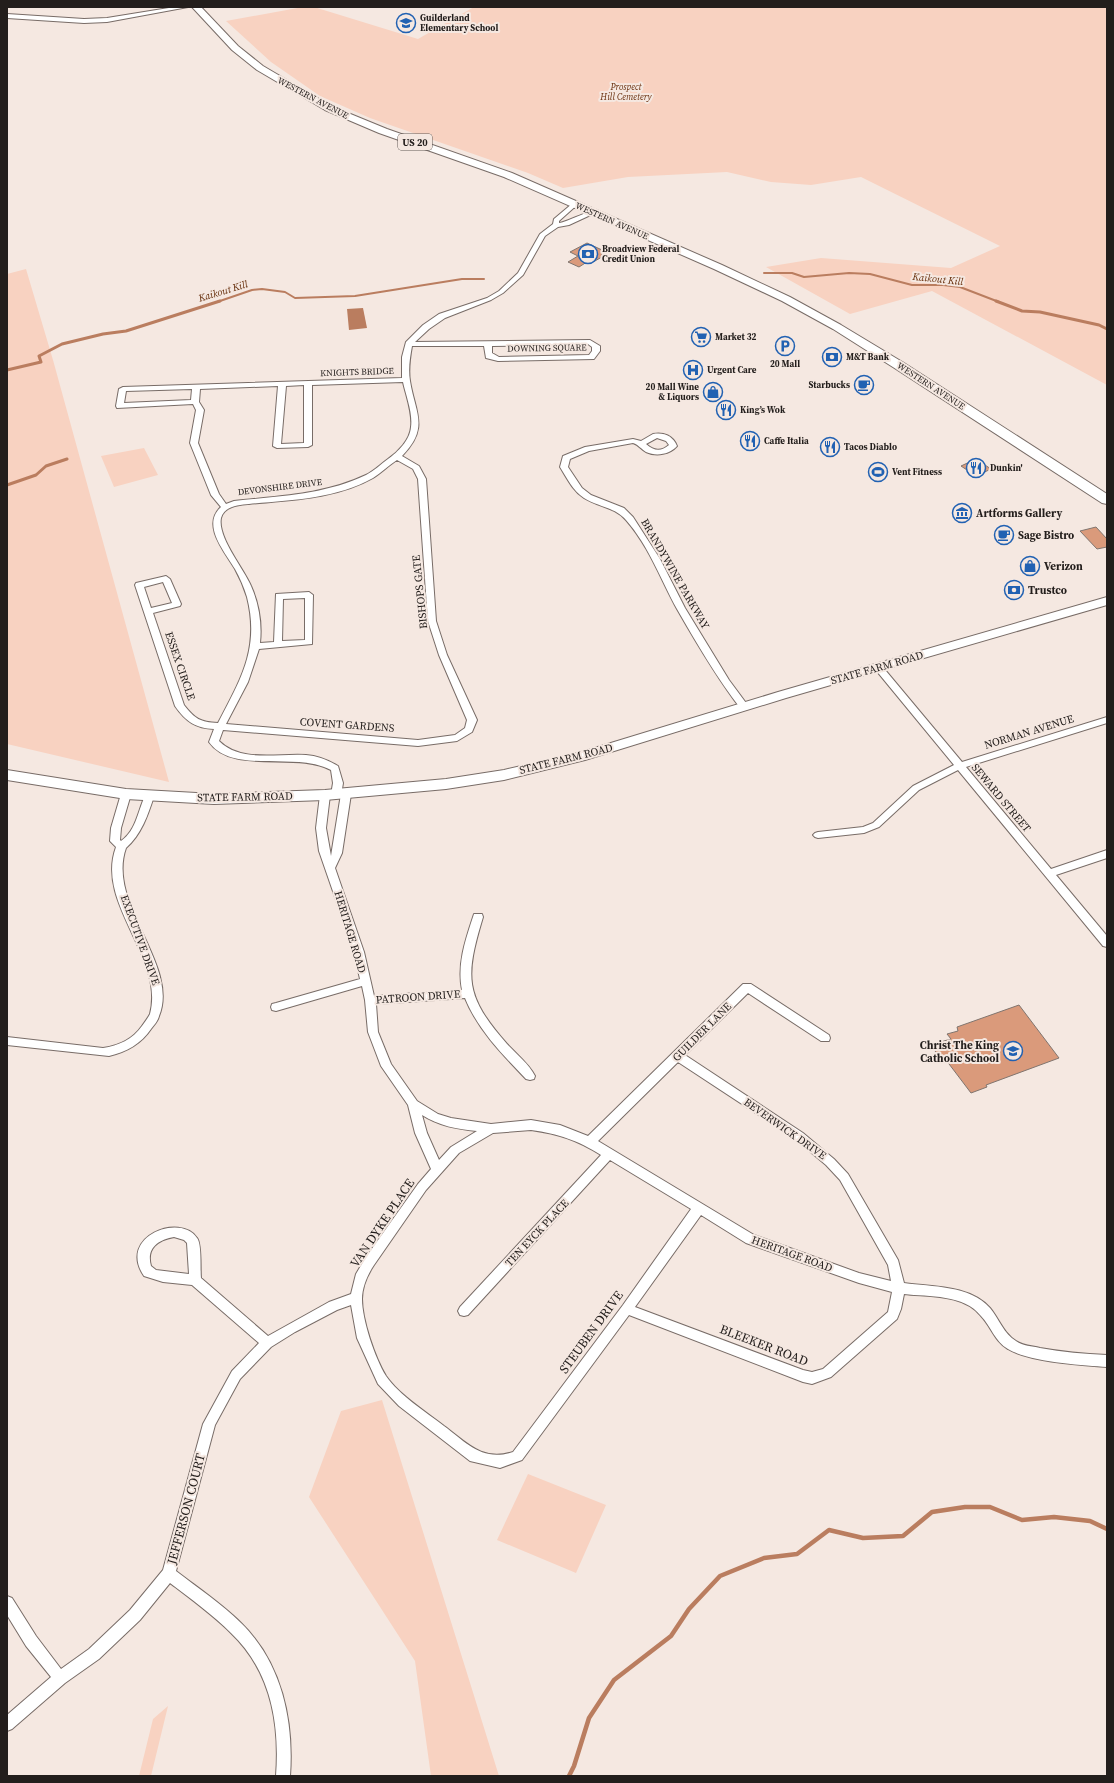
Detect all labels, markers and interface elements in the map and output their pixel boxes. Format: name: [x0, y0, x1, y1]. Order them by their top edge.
school or university icon: Guilderland Elementary School: [395, 12, 417, 34]
place label: Guilderland Elementary School: [420, 12, 498, 34]
street label: WESTERN AVENUE: [275, 74, 351, 122]
park label: Prospect Hill Cemetery: [599, 81, 652, 103]
road number: US 20: [398, 134, 432, 150]
street label: WESTERN AVENUE: [574, 200, 651, 243]
bank icon: Broadview Federal Credit Union: [577, 243, 599, 265]
place label: Broadview Federal Credit Union: [602, 243, 679, 265]
water label: Kaikout Kill: [911, 270, 964, 288]
water label: Kaikout Kill: [196, 277, 249, 305]
supermarket icon: Market 32: [690, 326, 712, 348]
place label: Market 32: [715, 331, 757, 343]
parking icon: 20 Mall: [774, 335, 796, 357]
street label: DOWNING SQUARE: [507, 341, 587, 355]
bank icon: M&T Bank: [821, 346, 843, 368]
place label: M&T Bank: [846, 351, 890, 363]
place label: 20 Mall: [770, 358, 800, 370]
hospital icon: Urgent Care: [682, 359, 704, 381]
street label: WESTERN AVENUE: [895, 360, 968, 413]
place label: Urgent Care: [707, 364, 757, 376]
street label: KNIGHTS BRIDGE: [320, 365, 395, 379]
cafe icon: Starbucks: [853, 374, 875, 396]
place label: Starbucks: [809, 379, 850, 391]
place label: 20 Mall Wine & Liquors: [646, 381, 699, 403]
shop icon: 20 Mall Wine & Liquors: [702, 381, 724, 403]
restaurant icon: King’s Wok: [715, 399, 737, 421]
place label: King’s Wok: [740, 404, 786, 416]
restaurant icon: Caffe Italia: [739, 430, 761, 452]
place label: Caffe Italia: [764, 435, 809, 447]
restaurant icon: Tacos Diablo: [819, 436, 841, 458]
place label: Tacos Diablo: [844, 441, 897, 453]
restaurant icon: Dunkin': [965, 457, 987, 479]
sports icon: Vent Fitness: [867, 461, 889, 483]
place label: Dunkin': [990, 462, 1023, 474]
place label: Vent Fitness: [892, 466, 942, 478]
street label: DEVONSHIRE DRIVE: [237, 476, 323, 498]
museum icon: Artforms Gallery: [951, 502, 973, 524]
place label: Artforms Gallery: [976, 506, 1062, 521]
street label: BRANDYWINE PARKWAY: [637, 516, 713, 632]
cafe icon: Sage Bistro: [993, 524, 1015, 546]
place label: Sage Bistro: [1018, 528, 1074, 543]
street label: BISHOPS GATE: [409, 554, 431, 630]
shop icon: Verizon: [1019, 555, 1041, 577]
place label: Verizon: [1044, 559, 1083, 574]
bank icon: Trustco: [1003, 579, 1025, 601]
place label: Trustco: [1028, 583, 1067, 598]
street label: ESSEX CIRCLE: [161, 630, 199, 703]
street label: STATE FARM ROAD: [829, 648, 925, 688]
street label: NORMAN AVENUE: [982, 711, 1076, 753]
street label: COVENT GARDENS: [299, 714, 395, 736]
street label: STATE FARM ROAD: [518, 740, 614, 778]
street label: SEWARD STREET: [968, 760, 1034, 836]
street label: STATE FARM ROAD: [197, 789, 293, 805]
street label: HERITAGE ROAD: [330, 889, 370, 975]
street label: EXECUTIVE DRIVE: [117, 893, 163, 988]
street label: PATROON DRIVE: [375, 987, 461, 1007]
street label: GUILDER LANE: [669, 999, 735, 1065]
place label: Christ The King Catholic School: [920, 1038, 999, 1066]
school or university icon: Christ The King Catholic School: [1002, 1040, 1024, 1062]
street label: BEVERWICK DRIVE: [741, 1095, 830, 1163]
street label: VAN DYKE PLACE: [346, 1175, 418, 1271]
street label: TEN EYCK PLACE: [502, 1196, 572, 1270]
street label: HERITAGE ROAD: [749, 1232, 835, 1276]
street label: STEUBEN DRIVE: [555, 1287, 627, 1377]
street label: BLEEKER ROAD: [717, 1320, 811, 1370]
street label: JEFFERSON COURT: [163, 1452, 209, 1567]

